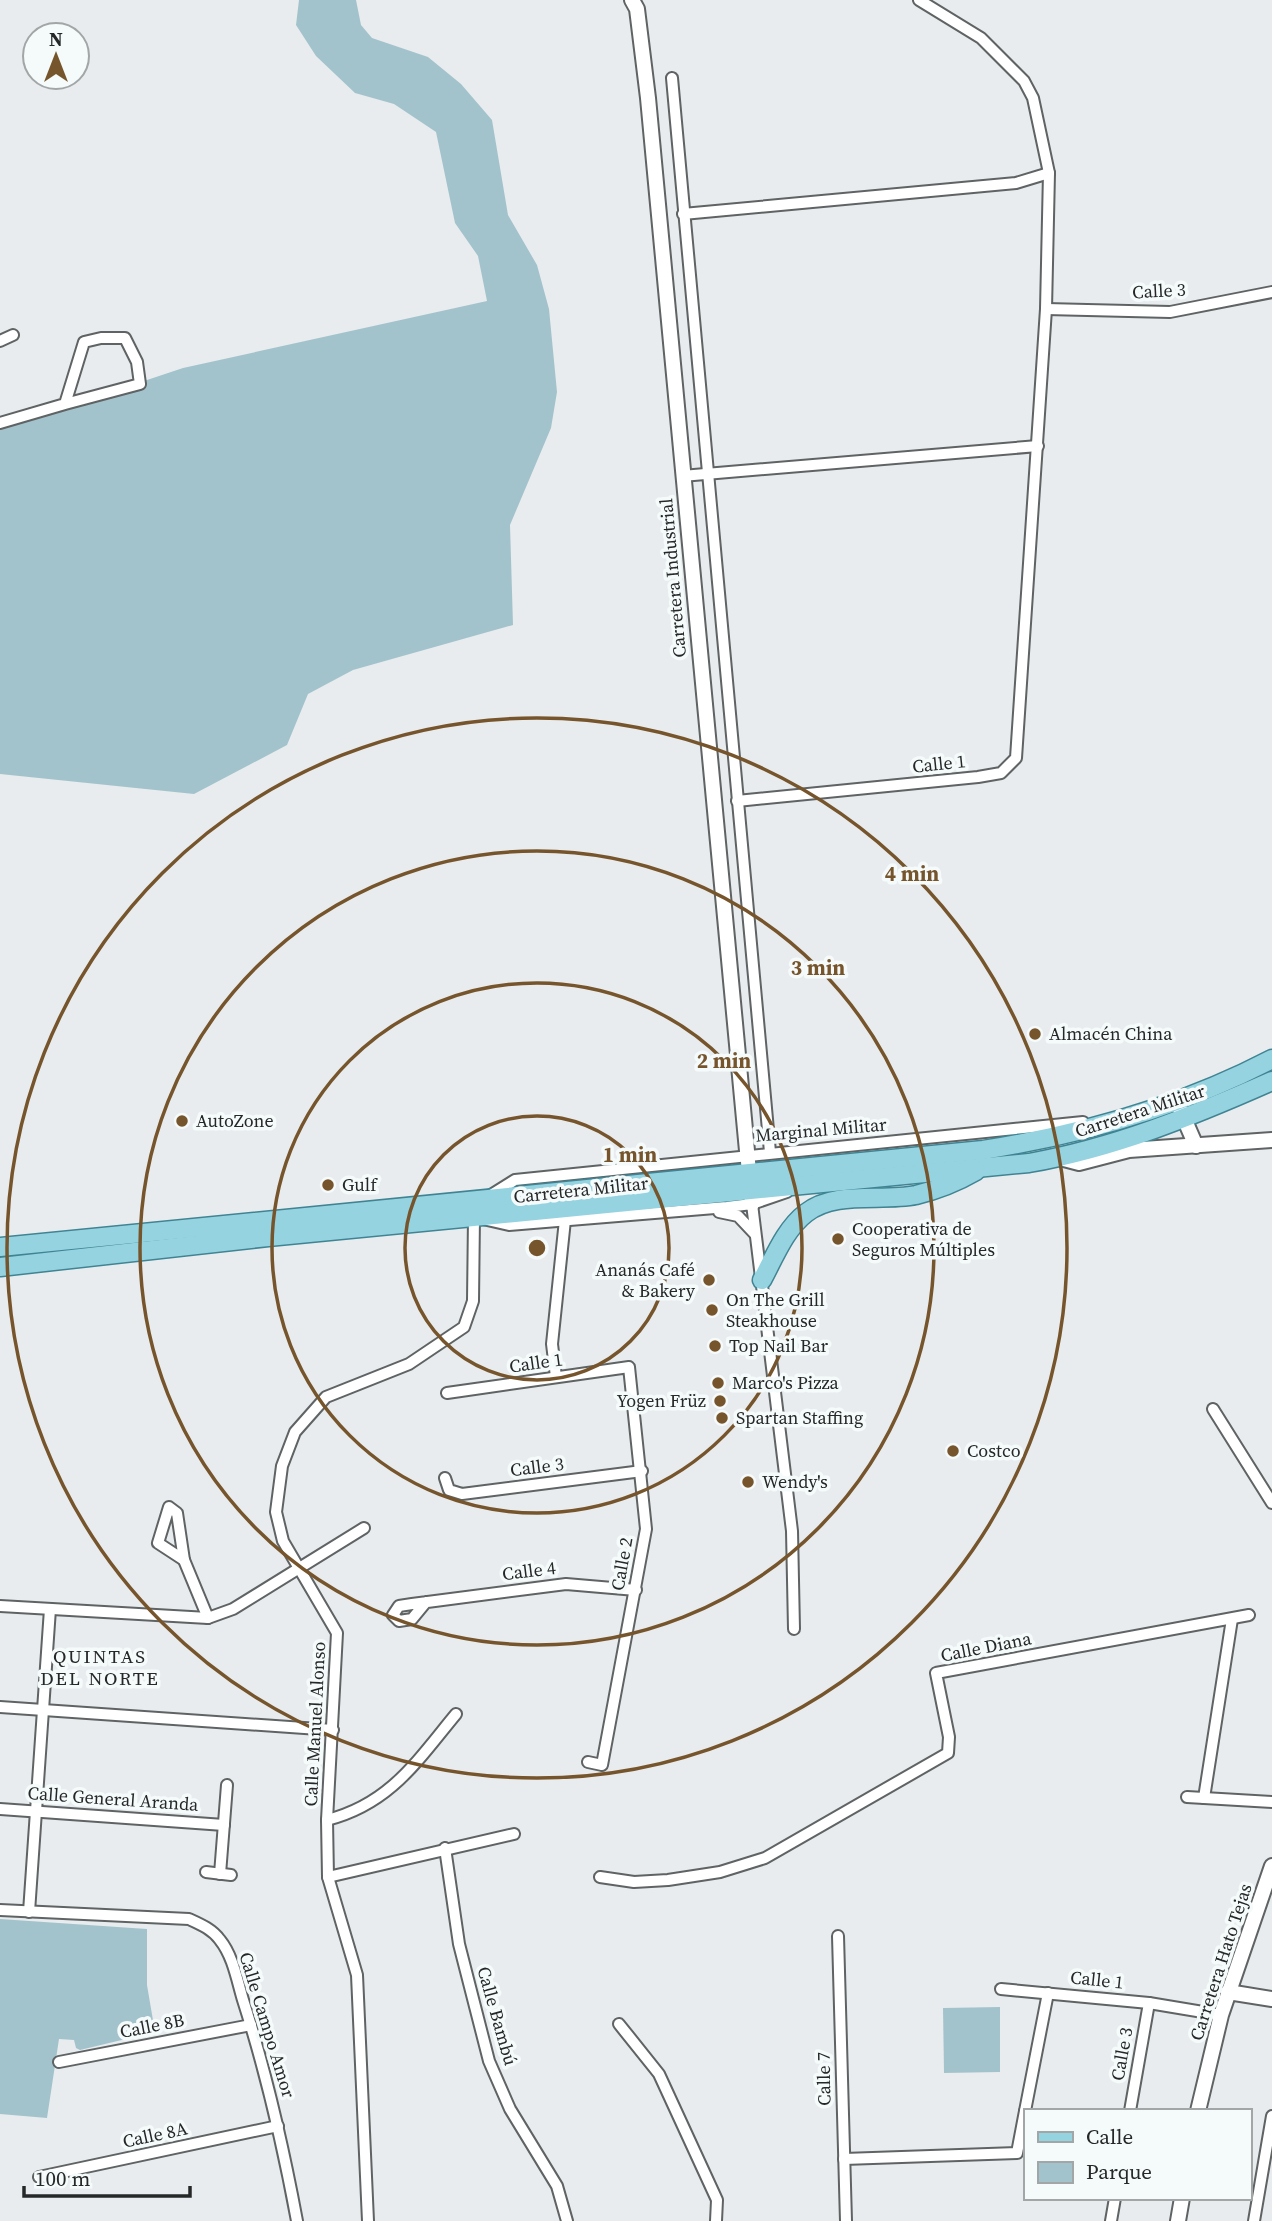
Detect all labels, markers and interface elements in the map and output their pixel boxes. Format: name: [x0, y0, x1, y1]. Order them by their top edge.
north arrow: [21, 21, 91, 91]
text: N: [49, 26, 63, 52]
street label: Calle 3: [1132, 277, 1186, 304]
street label: Carretera Industrial: [653, 497, 692, 659]
street label: Calle 1: [911, 748, 967, 779]
text: 4 min: [885, 859, 939, 888]
text: 3 min: [791, 953, 845, 982]
place label: Almacén China: [1049, 1021, 1173, 1046]
marker: Almacén China: [1027, 1026, 1043, 1042]
text: 2 min: [697, 1046, 751, 1075]
street label: Carretera Militar: [1072, 1078, 1208, 1143]
place label: AutoZone: [196, 1108, 274, 1133]
street label: Marginal Militar: [754, 1111, 888, 1148]
marker: AutoZone: [174, 1113, 190, 1129]
text: 1 min: [603, 1140, 657, 1169]
street label: Carretera Militar: [512, 1170, 650, 1209]
place label: Gulf: [342, 1172, 378, 1197]
marker: Gulf: [320, 1177, 336, 1193]
place label: Cooperativa de Seguros Múltiples: [852, 1216, 995, 1262]
marker: Cooperativa de Seguros Múltiples: [830, 1231, 846, 1247]
centre of rings: [525, 1236, 549, 1260]
place label: Ananás Café & Bakery: [595, 1257, 696, 1303]
marker: Ananás Café & Bakery: [701, 1272, 717, 1288]
place label: On The Grill Steakhouse: [726, 1287, 825, 1333]
marker: On The Grill Steakhouse: [704, 1302, 720, 1318]
place label: Top Nail Bar: [729, 1333, 828, 1358]
marker: Top Nail Bar: [707, 1338, 723, 1354]
street label: Calle 1: [508, 1346, 564, 1379]
place label: Marco's Pizza: [732, 1370, 840, 1395]
marker: Marco's Pizza: [710, 1375, 726, 1391]
place label: Yogen Früz: [617, 1388, 706, 1413]
marker: Yogen Früz: [712, 1393, 728, 1409]
place label: Spartan Staffing: [736, 1405, 863, 1430]
marker: Spartan Staffing: [714, 1410, 730, 1426]
place label: Costco: [967, 1438, 1021, 1463]
marker: Costco: [945, 1443, 961, 1459]
street label: Calle 3: [509, 1451, 565, 1482]
place label: Wendy's: [762, 1469, 828, 1494]
marker: Wendy's: [740, 1474, 756, 1490]
street label: Calle 2: [605, 1535, 638, 1592]
street label: Calle 4: [501, 1555, 557, 1586]
street label: Calle Diana: [938, 1625, 1034, 1668]
street label: Calle Manuel Alonso: [298, 1641, 331, 1807]
district label: QUINTAS DEL NORTE: [40, 1643, 160, 1691]
street label: Calle General Aranda: [27, 1780, 200, 1817]
street label: Carretera Hato Tejas: [1183, 1880, 1258, 2044]
street label: Calle Campo Amor: [233, 1949, 302, 2101]
street label: Calle Bambú: [471, 1963, 524, 2068]
street label: Calle 1: [1069, 1964, 1125, 1995]
street label: Calle 8B: [118, 2007, 186, 2044]
street label: Calle 3: [1105, 2025, 1138, 2082]
street label: Calle 7: [811, 2052, 836, 2106]
legend: [1024, 2109, 1251, 2200]
street label: Calle 8A: [120, 2115, 190, 2154]
text: Calle: [1086, 2122, 1133, 2151]
scale bar: [24, 2154, 191, 2198]
text: Parque: [1086, 2157, 1152, 2186]
text: 100 m: [35, 2164, 90, 2193]

